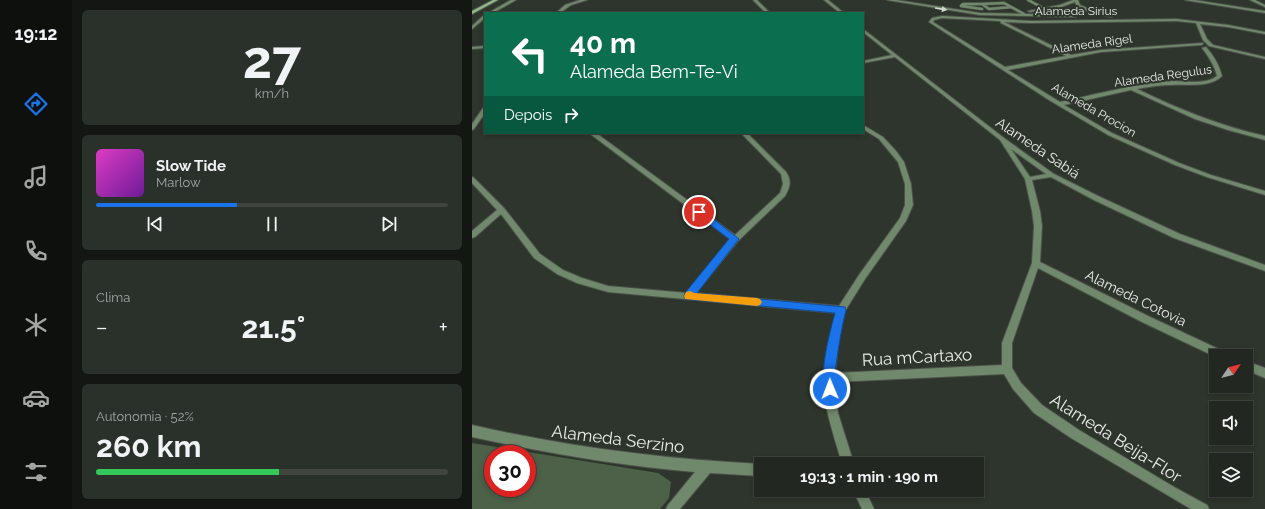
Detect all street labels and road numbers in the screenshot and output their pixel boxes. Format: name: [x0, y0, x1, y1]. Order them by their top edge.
street label: Alameda Sirius: [1035, 4, 1118, 18]
street label: Alameda Rigel: [1051, 31, 1134, 57]
street label: Alameda Regulus: [1113, 62, 1213, 90]
street label: Alameda Procion: [1049, 80, 1139, 140]
street label: Alameda Sabiá: [993, 114, 1083, 182]
street label: Alameda Cotovia: [1083, 267, 1189, 329]
street label: Rua mCartaxo: [861, 344, 973, 370]
street label: Alameda Beija-Flor: [1047, 389, 1185, 487]
street label: Alameda Serzino: [551, 421, 685, 457]

